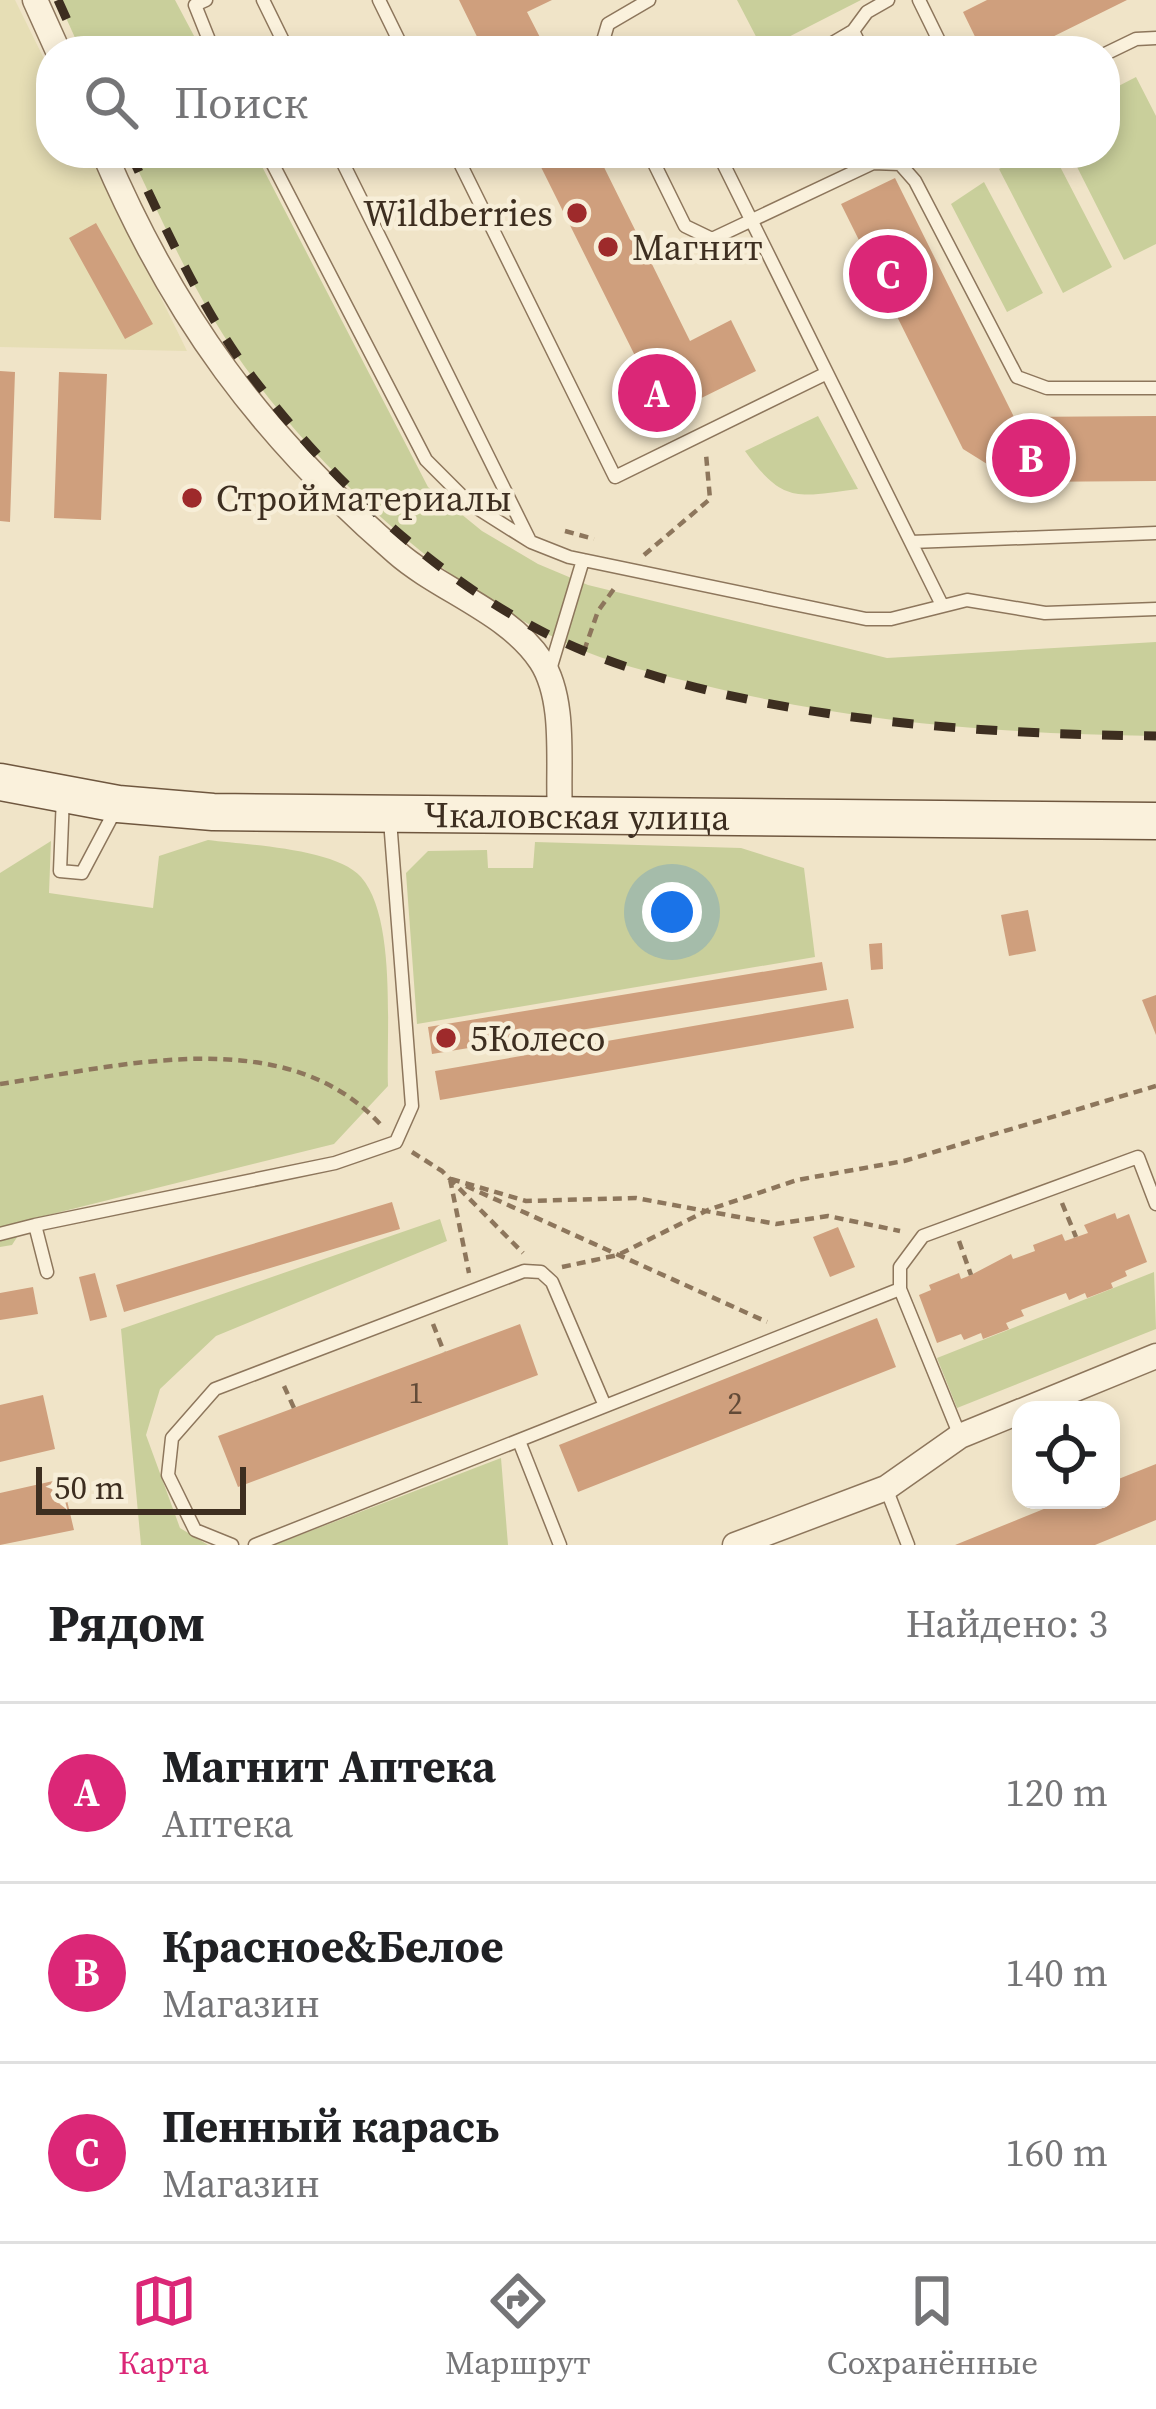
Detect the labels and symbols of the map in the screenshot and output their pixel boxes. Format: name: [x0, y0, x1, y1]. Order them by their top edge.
place label: Wildberries: [363, 189, 553, 238]
marker: Wildberries: [564, 200, 590, 226]
place label: Магнит: [632, 223, 763, 272]
pin: C: [849, 229, 927, 319]
marker: Магнит: [595, 234, 621, 260]
pin: A: [618, 348, 696, 438]
pin: B: [992, 413, 1070, 503]
place label: Стройматериалы: [216, 474, 512, 523]
marker: Стройматериалы: [179, 485, 205, 511]
street label: Чкаловская улица: [423, 790, 731, 841]
your location: [642, 882, 702, 942]
place label: 5Колесо: [470, 1014, 606, 1063]
marker: 5Колесо: [433, 1025, 459, 1051]
house number: 1: [409, 1372, 424, 1413]
house number: 2: [728, 1383, 743, 1424]
scale bar: [36, 1461, 246, 1514]

